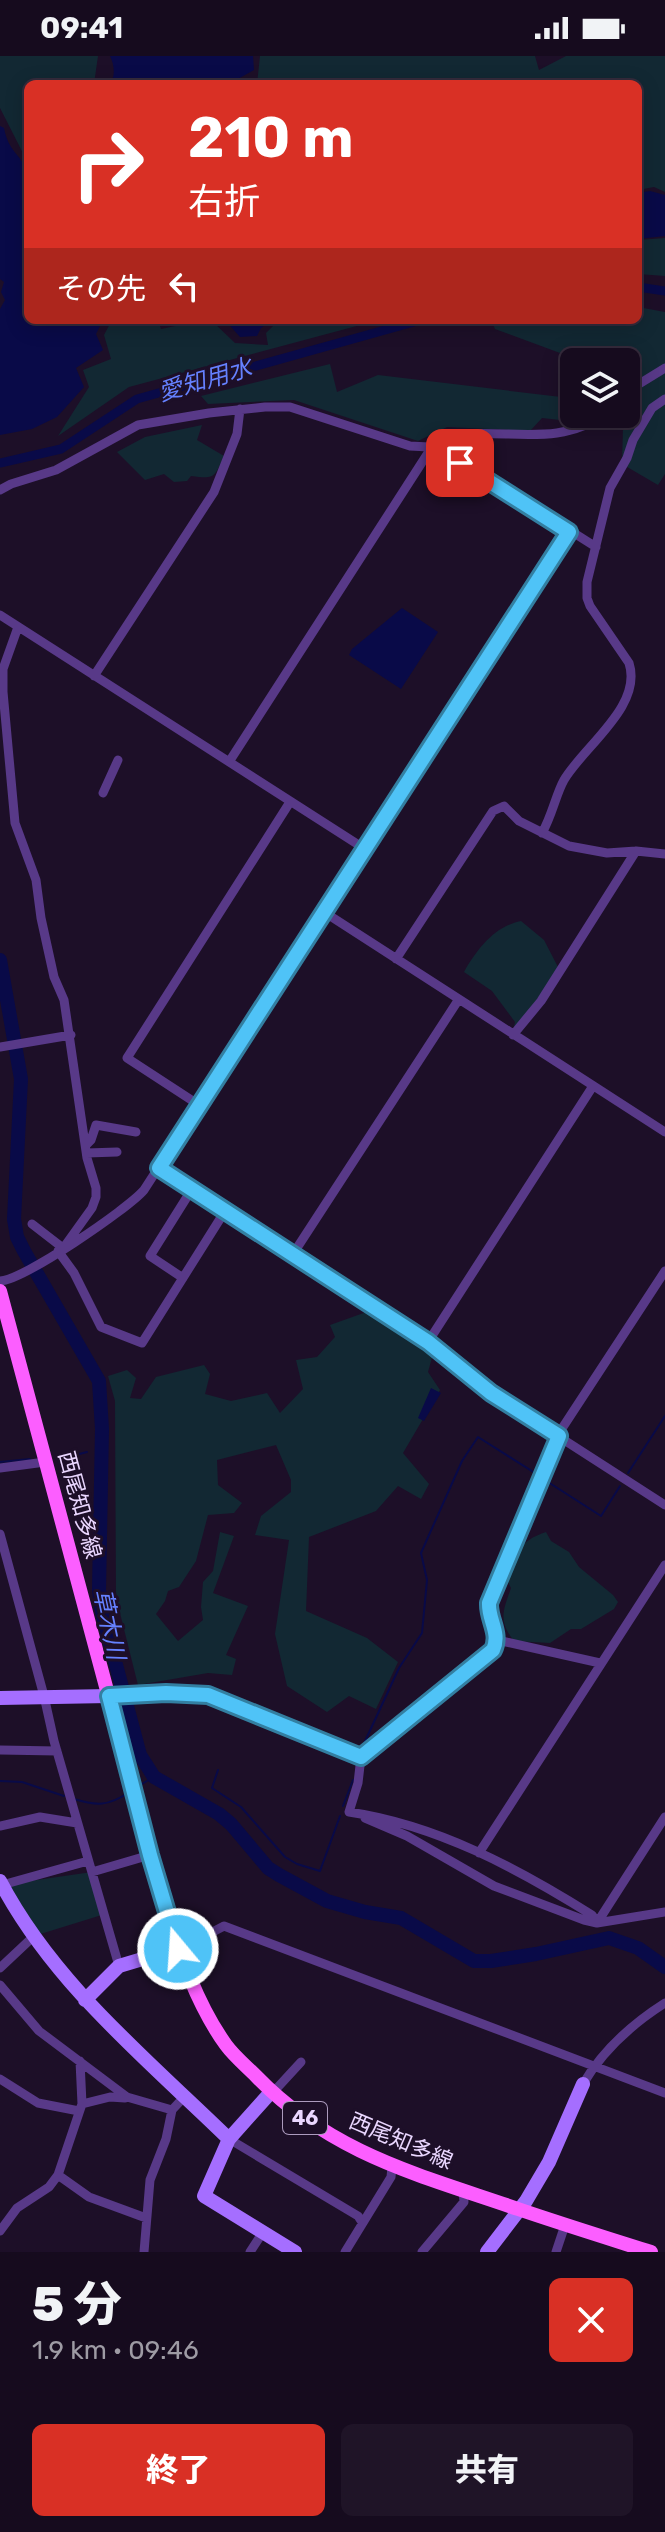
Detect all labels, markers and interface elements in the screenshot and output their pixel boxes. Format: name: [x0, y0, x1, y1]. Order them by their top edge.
text: 09:41: [40, 10, 123, 46]
text: 210 m: [188, 105, 354, 171]
icon: right: [56, 112, 160, 216]
text: 右折: [188, 180, 260, 223]
icon: left: [162, 264, 206, 308]
text: その先: [56, 271, 146, 307]
map controls: [560, 348, 640, 428]
button: layers: [560, 348, 640, 428]
water label: 愛知用水: [155, 352, 258, 407]
pin: [426, 429, 494, 497]
icon: arrive: [438, 441, 482, 485]
street label: 西尾知多線: [53, 1448, 107, 1562]
water label: 草木川: [88, 1586, 131, 1665]
position arrow: [136, 1907, 220, 1991]
road number: 46: [283, 2102, 327, 2134]
street label: 西尾知多線: [345, 2107, 457, 2175]
text: 5 分: [32, 2276, 122, 2333]
button: close: [549, 2278, 633, 2362]
text: 1.9 km · 09:46: [32, 2335, 199, 2366]
button: 終了: [32, 2424, 325, 2516]
button: 共有: [341, 2424, 633, 2516]

